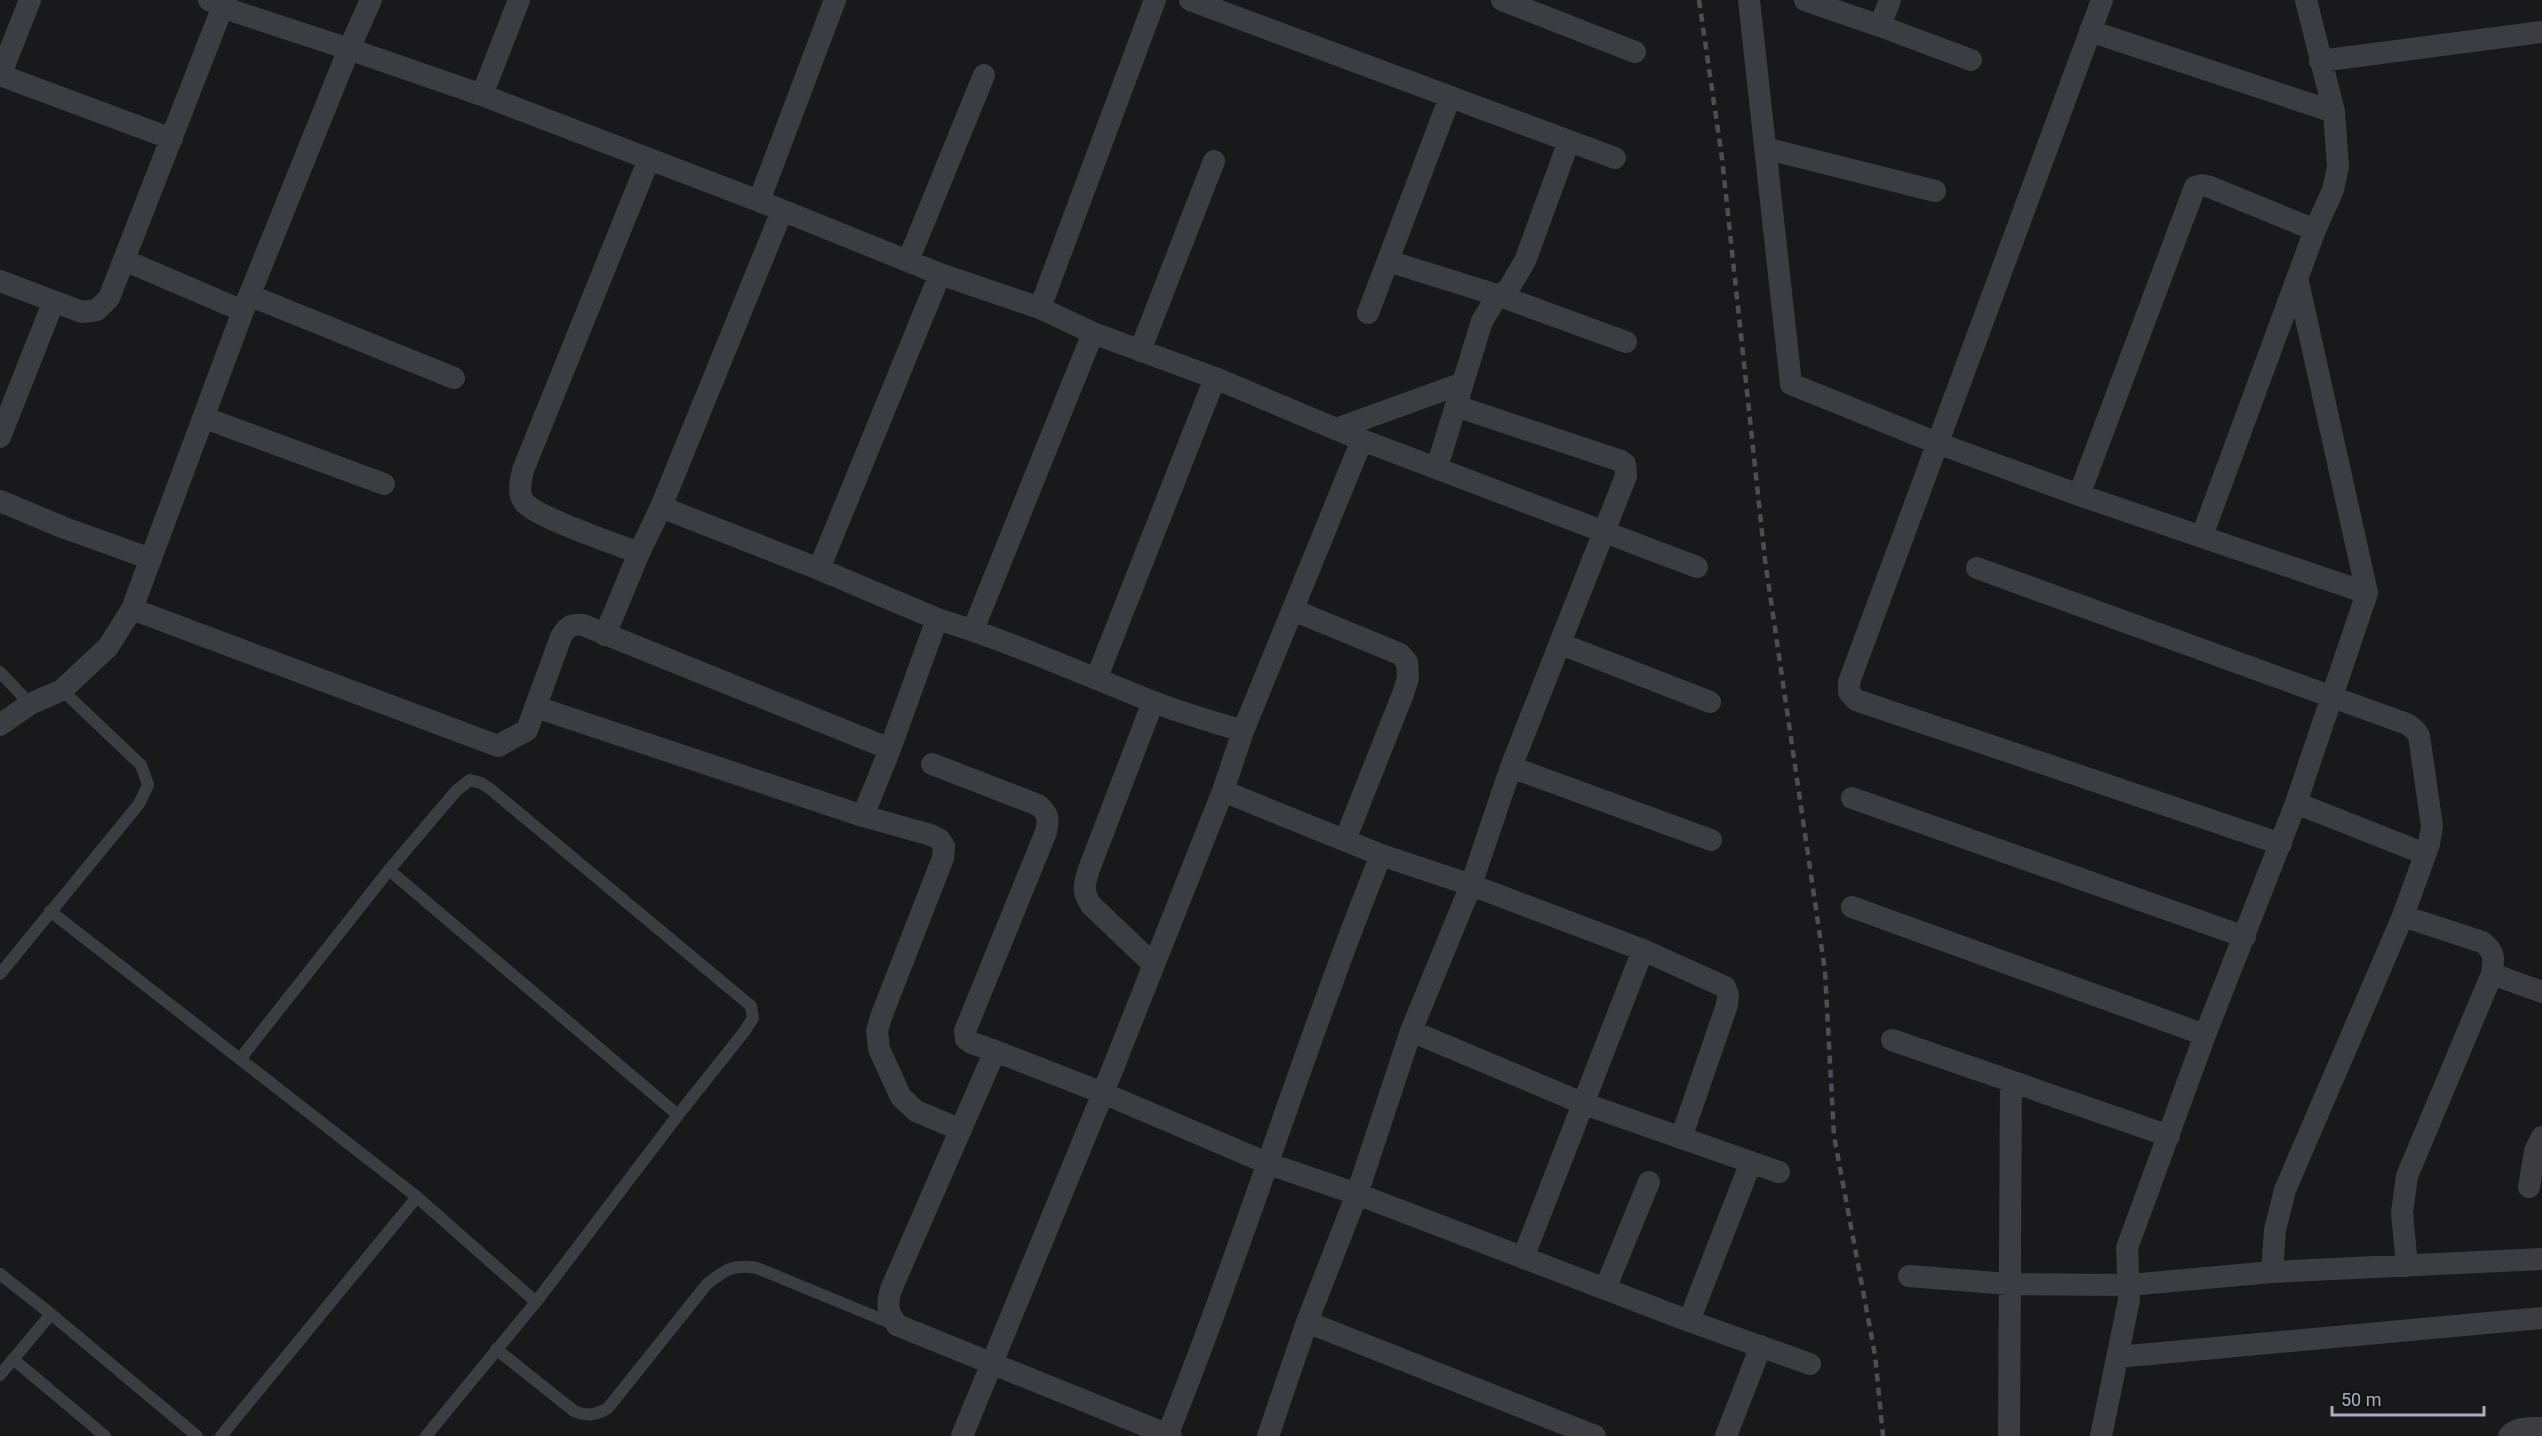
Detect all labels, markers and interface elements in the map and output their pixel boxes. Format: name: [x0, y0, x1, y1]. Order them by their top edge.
scale bar: [2332, 1379, 2484, 1417]
text: 50 m: [2341, 1389, 2381, 1410]

